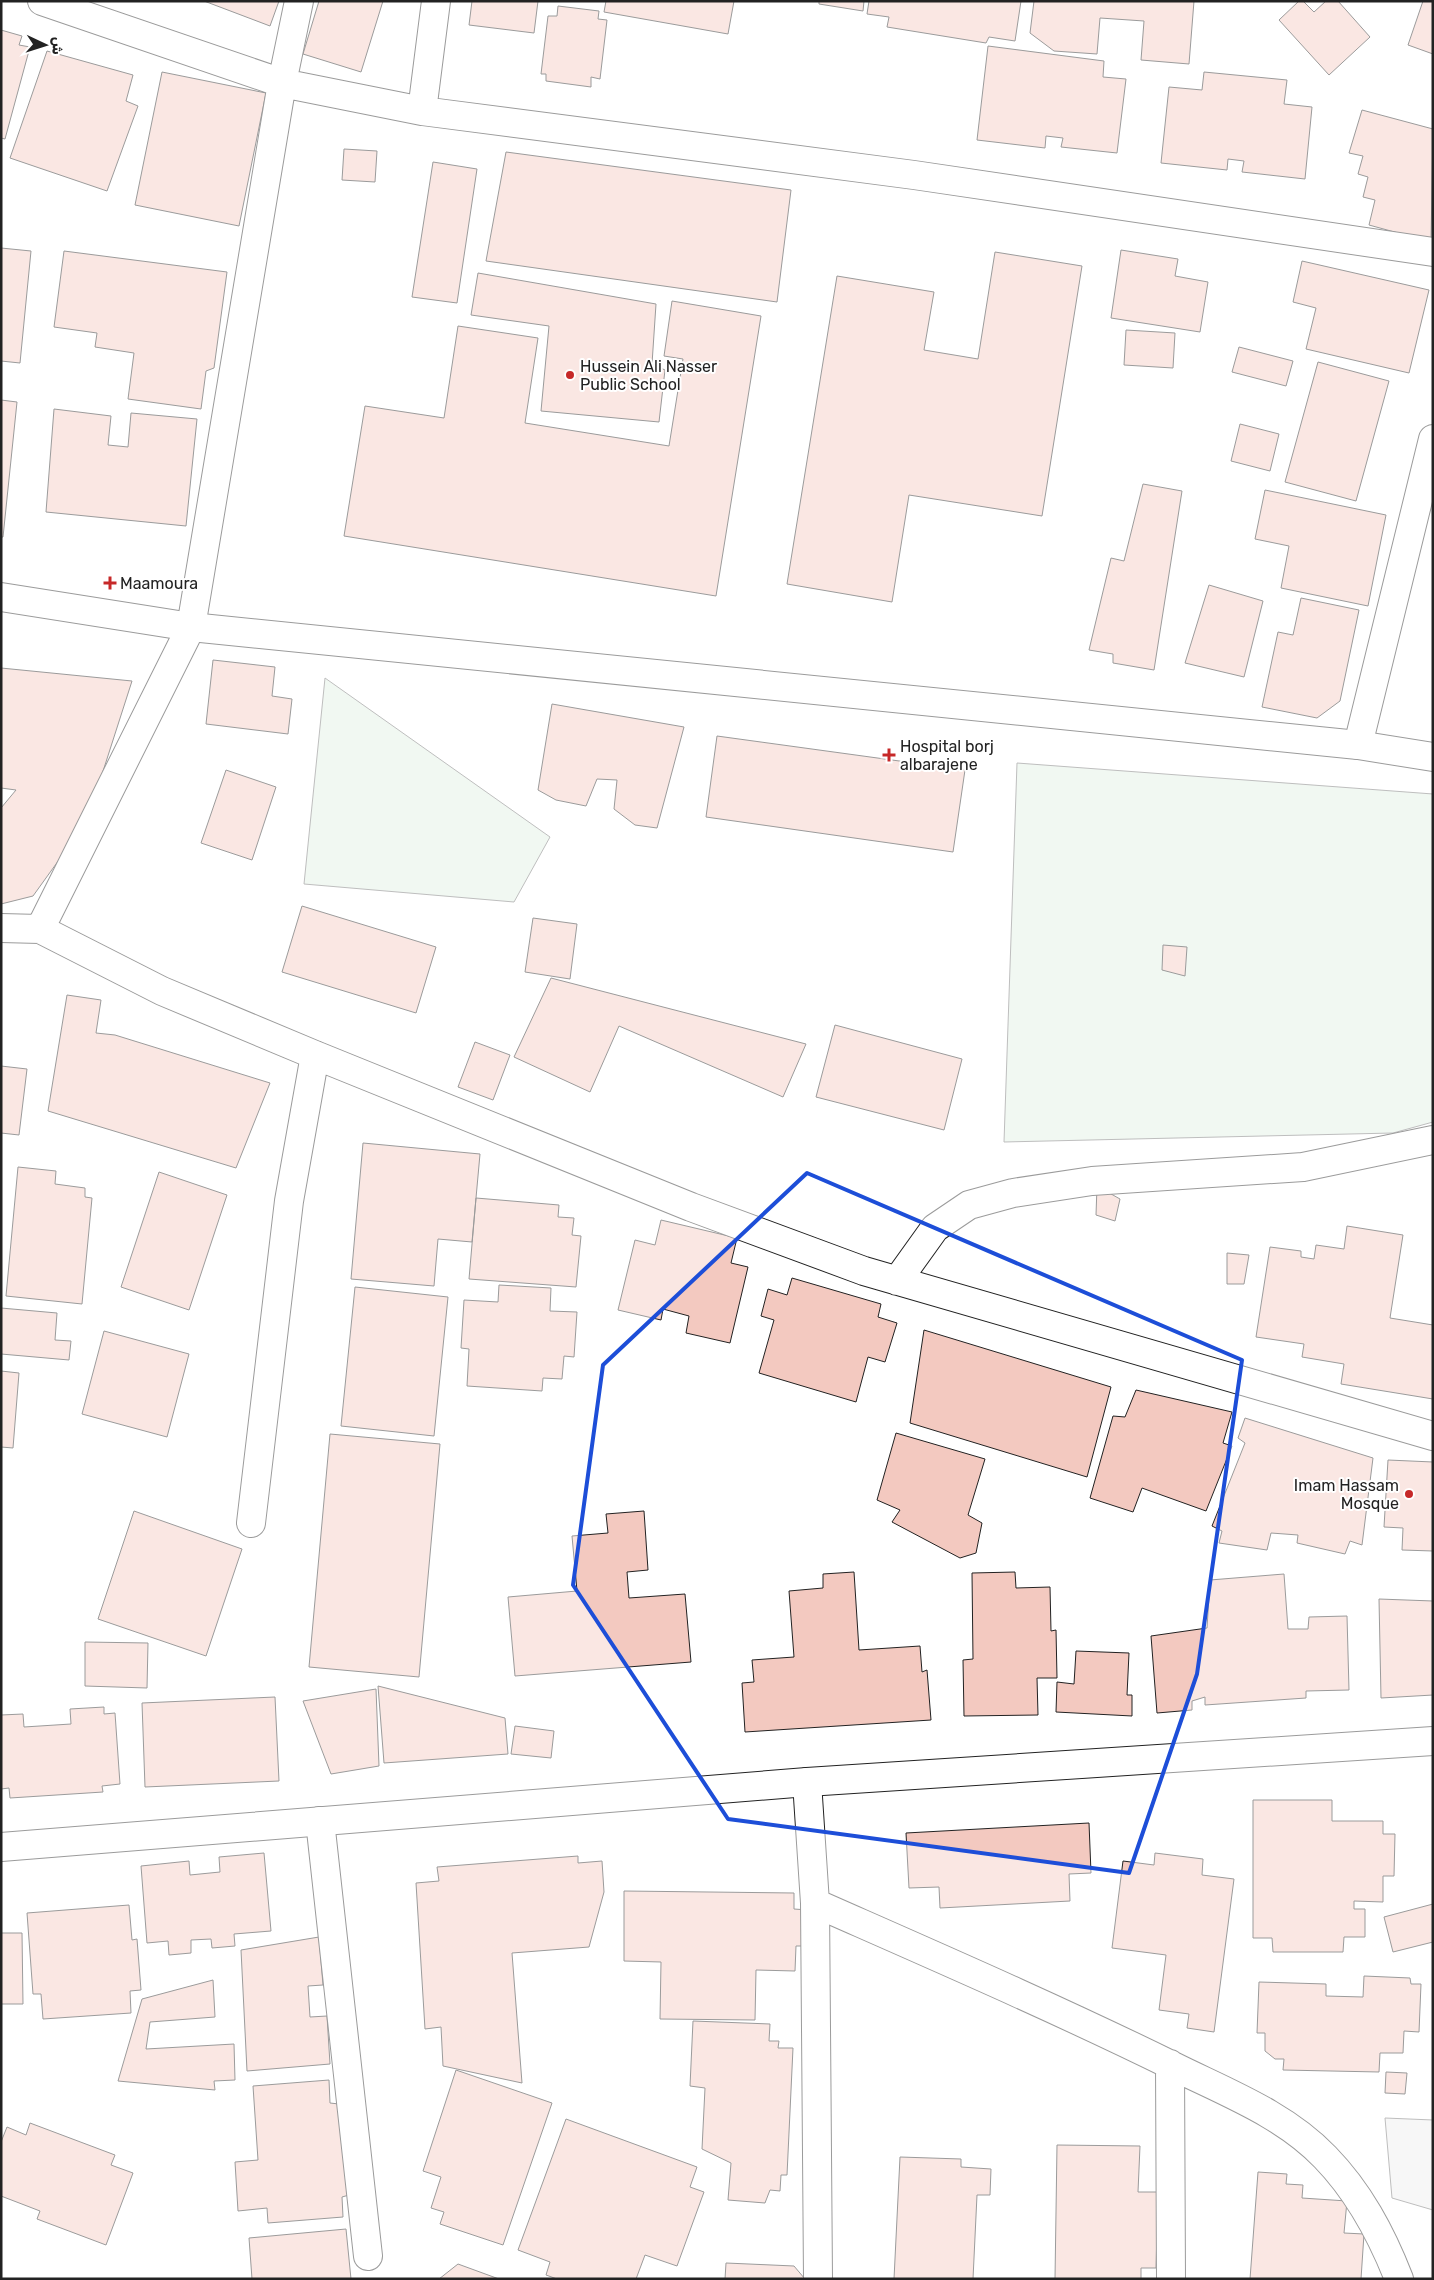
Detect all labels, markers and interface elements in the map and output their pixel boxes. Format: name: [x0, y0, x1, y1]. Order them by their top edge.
north arrow: [20, 20, 70, 70]
text: ش: [48, 36, 67, 56]
place label: Hussein Ali Nasser Public School: [580, 357, 717, 394]
marker: Hussein Ali Nasser Public School: [564, 369, 576, 381]
place label: Maamoura: [120, 574, 198, 593]
marker: Maamoura: [104, 577, 116, 589]
place label: Hospital borj albarajene: [900, 737, 994, 774]
marker: Hospital borj albarajene: [882, 748, 896, 762]
place label: Imam Hassam Mosque: [1294, 1476, 1399, 1513]
marker: Imam Hassam Mosque: [1403, 1488, 1415, 1500]

